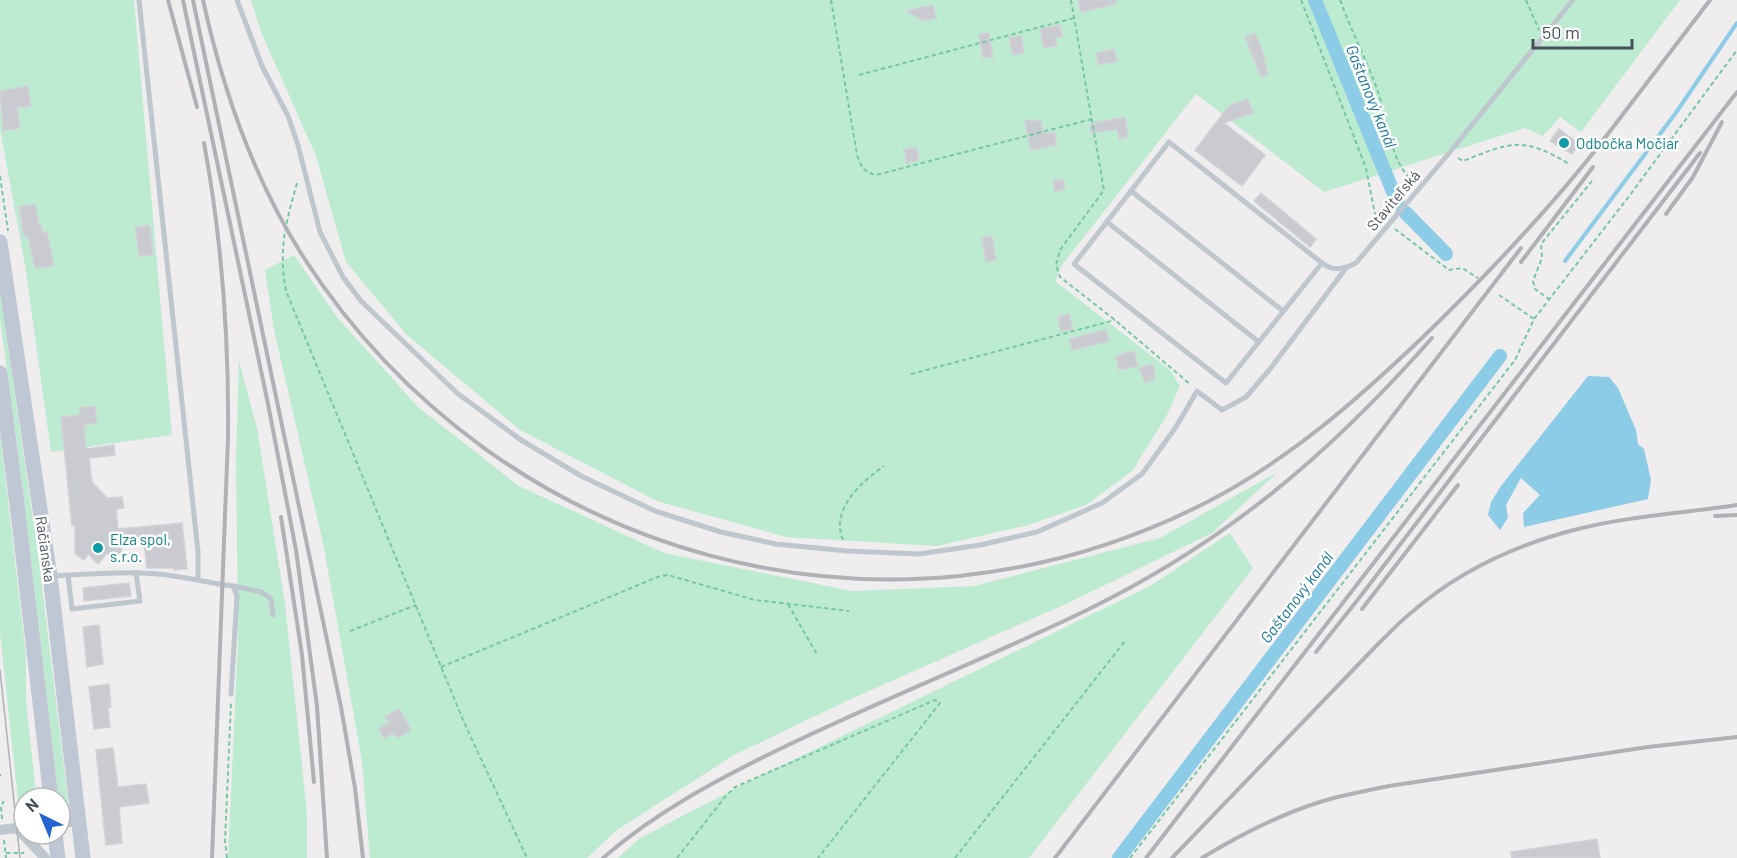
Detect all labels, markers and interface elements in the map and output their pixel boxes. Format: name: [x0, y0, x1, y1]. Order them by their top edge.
scale bar: [1533, 12, 1632, 50]
text: 50 m: [1542, 21, 1580, 43]
water label: Gaštanový kanál: [1343, 42, 1401, 151]
place label: Odbočka Močiar: [1576, 134, 1680, 152]
marker: Odbočka Močiar: [1557, 136, 1571, 150]
street label: Staviteľská: [1363, 166, 1423, 234]
street label: Račianska: [32, 515, 60, 583]
place label: Elza spol, s.r.o.: [110, 530, 171, 565]
marker: Elza spol, s.r.o.: [91, 541, 105, 555]
water label: Gaštanový kanál: [1256, 547, 1337, 646]
north arrow: [12, 786, 72, 846]
text: N: [21, 794, 42, 815]

